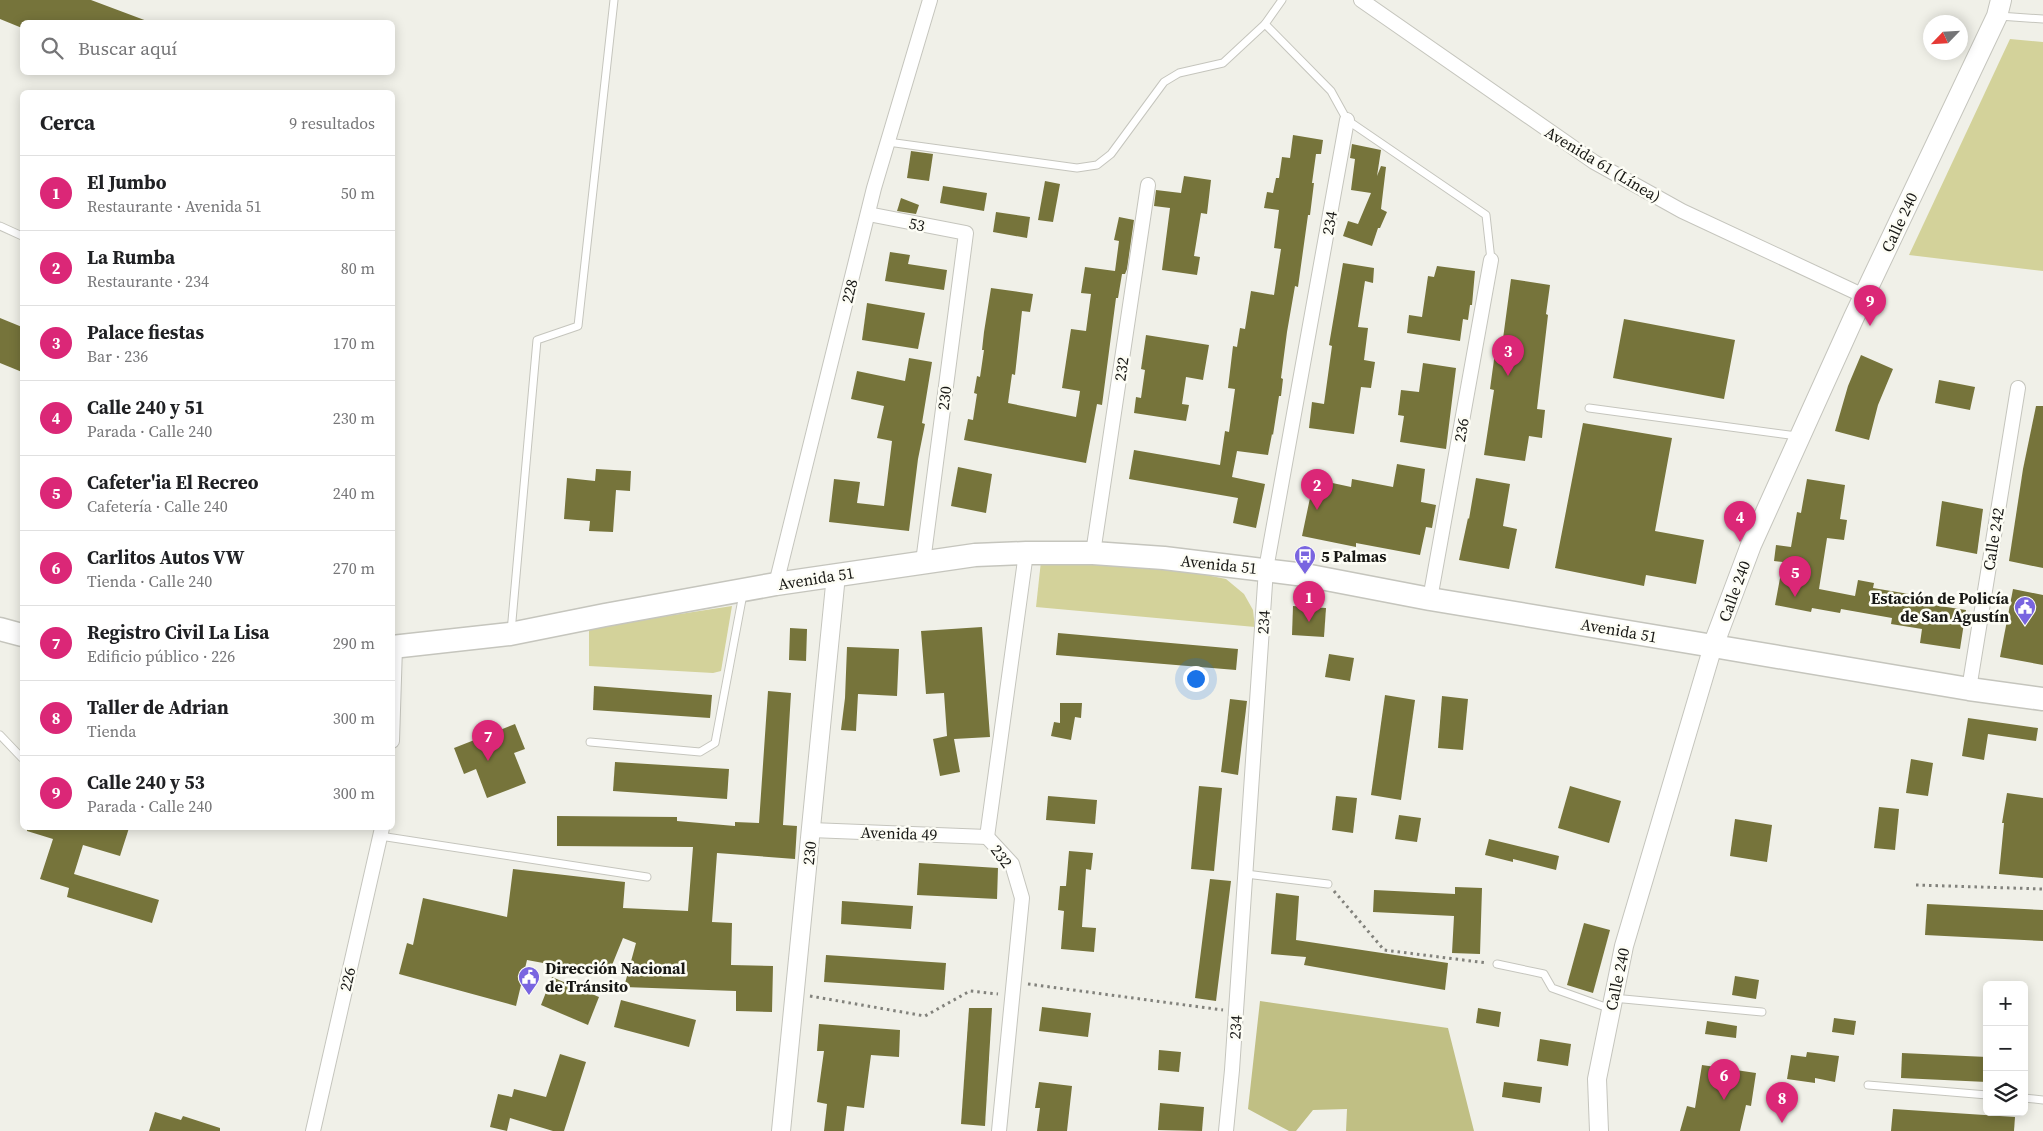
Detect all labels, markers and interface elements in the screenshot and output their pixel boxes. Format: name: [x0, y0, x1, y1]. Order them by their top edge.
north arrow: [1923, 15, 1968, 60]
search box: [20, 20, 395, 75]
icon: search: [38, 34, 66, 62]
text: Buscar aquí: [78, 35, 177, 61]
text: Cerca: [40, 108, 95, 137]
text: 9 resultados: [289, 112, 375, 134]
street label: Avenida 61 (Línea): [1541, 121, 1665, 207]
text: El Jumbo: [87, 169, 167, 195]
text: 1: [52, 182, 60, 204]
text: 50 m: [341, 182, 375, 204]
street label: Calle 240: [1876, 188, 1922, 256]
text: Restaurante · Avenida 51: [87, 195, 262, 217]
street label: 234: [1316, 209, 1342, 237]
street label: 53: [907, 212, 927, 236]
text: La Rumba: [87, 244, 175, 270]
text: 2: [52, 257, 60, 279]
text: 80 m: [341, 257, 375, 279]
text: Restaurante · 234: [87, 270, 209, 292]
street label: 228: [835, 277, 863, 305]
pin: 9: [1854, 285, 1886, 326]
text: Palace fiestas: [87, 319, 204, 345]
text: 3: [52, 332, 60, 354]
text: 170 m: [333, 332, 375, 354]
pin: 3: [1492, 335, 1524, 376]
text: Bar · 236: [87, 345, 148, 367]
street label: 232: [1108, 356, 1134, 382]
street label: 230: [932, 385, 956, 411]
text: Calle 240 y 51: [87, 394, 205, 420]
text: 4: [52, 407, 60, 429]
text: 230 m: [333, 407, 375, 429]
street label: 236: [1448, 416, 1474, 444]
text: Parada · Calle 240: [87, 420, 212, 442]
text: Cafeter'ia El Recreo: [87, 469, 258, 495]
pin: 2: [1301, 469, 1333, 510]
text: 5: [52, 482, 60, 504]
text: 240 m: [333, 482, 375, 504]
text: Cafetería · Calle 240: [87, 495, 228, 517]
pin: 4: [1724, 501, 1756, 542]
street label: Calle 242: [1977, 506, 2009, 572]
text: Carlitos Autos VW: [87, 544, 244, 570]
bus stop icon: 5 Palmas: [1293, 544, 1317, 575]
place label: 5 Palmas: [1321, 545, 1387, 567]
street label: Avenida 51: [1180, 549, 1258, 579]
pin: 5: [1779, 556, 1811, 597]
text: 6: [52, 557, 60, 579]
text: 270 m: [333, 557, 375, 579]
street label: Calle 240: [1713, 557, 1755, 625]
street label: Avenida 51: [776, 561, 856, 595]
text: Tienda · Calle 240: [87, 570, 212, 592]
pin: 1: [1293, 581, 1325, 622]
place label: Estación de Policía de San Agustín: [1871, 587, 2009, 627]
public building icon: Estación de Policía de San Agustín: [2013, 595, 2037, 626]
street label: 234: [1251, 609, 1275, 635]
street label: Avenida 51: [1579, 612, 1659, 648]
text: Registro Civil La Lisa: [87, 619, 269, 645]
text: 7: [52, 632, 60, 654]
text: 290 m: [333, 632, 375, 654]
text: Edificio público · 226: [87, 645, 235, 667]
your location: [1183, 666, 1209, 692]
text: Taller de Adrian: [87, 694, 229, 720]
text: 8: [52, 707, 60, 729]
text: 300 m: [333, 707, 375, 729]
text: Tienda: [87, 720, 136, 742]
pin: 7: [472, 720, 504, 761]
text: Calle 240 y 53: [87, 769, 205, 795]
text: 9: [52, 782, 60, 804]
text: 300 m: [333, 782, 375, 804]
text: Parada · Calle 240: [87, 795, 212, 817]
street label: Avenida 49: [860, 821, 938, 845]
street label: 230: [797, 840, 821, 866]
street label: 232: [986, 840, 1018, 872]
street label: Calle 240: [1600, 946, 1634, 1012]
place label: Dirección Nacional de Tránsito: [545, 957, 686, 997]
street label: 226: [334, 965, 360, 993]
public building icon: Dirección Nacional de Tránsito: [517, 965, 541, 996]
map controls: [1983, 981, 2028, 1116]
button: +: [1983, 981, 2028, 1026]
street label: 234: [1223, 1014, 1247, 1040]
button: −: [1983, 1026, 2028, 1071]
pin: 6: [1708, 1059, 1740, 1100]
button: layers: [1983, 1071, 2028, 1116]
pin: 8: [1766, 1082, 1798, 1123]

